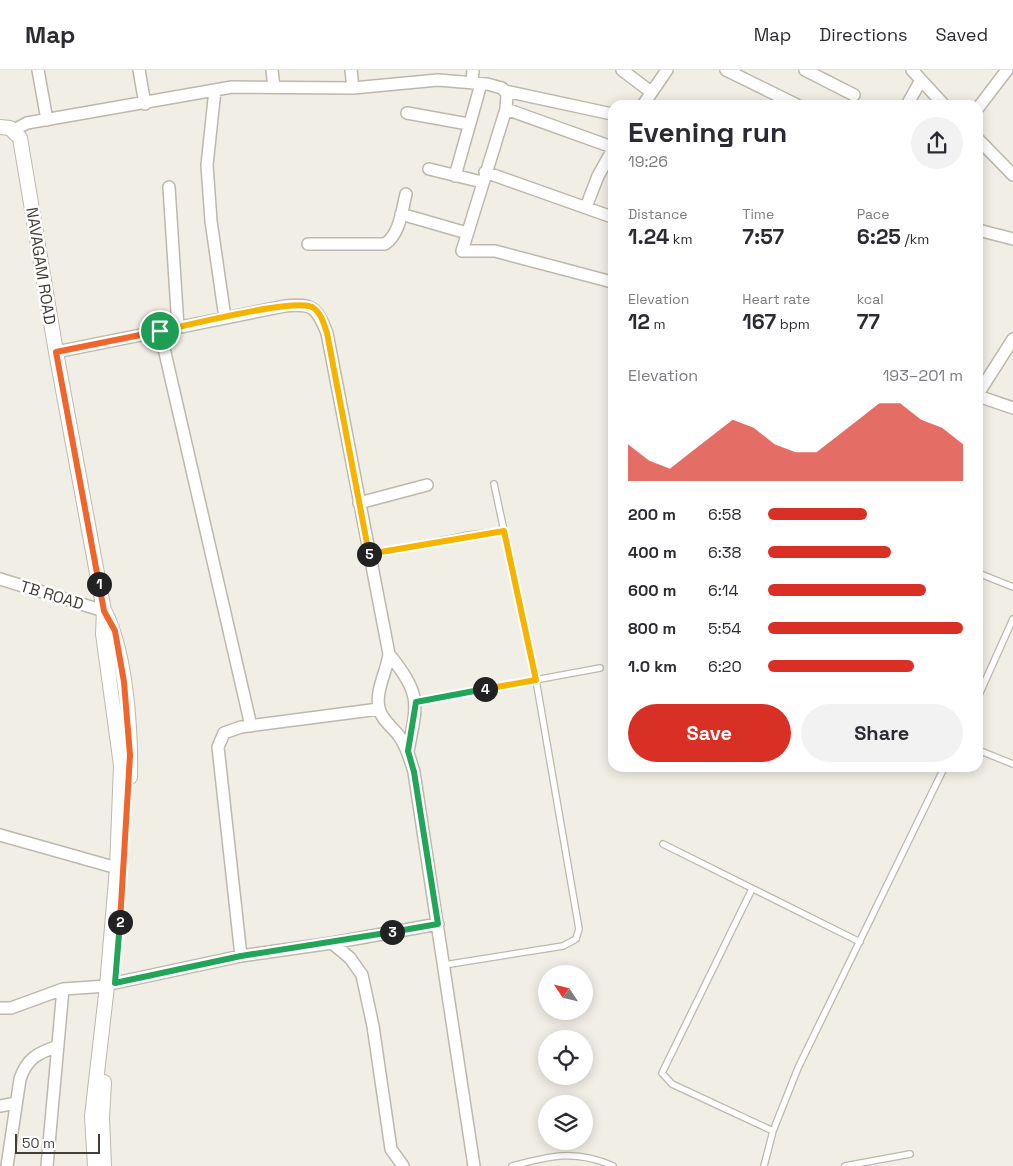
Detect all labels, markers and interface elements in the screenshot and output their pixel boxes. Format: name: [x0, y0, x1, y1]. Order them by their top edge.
text: Map: [25, 19, 75, 50]
text: Map: [754, 23, 791, 46]
text: Directions: [819, 23, 908, 46]
text: Saved: [936, 23, 988, 46]
text: Evening run: [628, 114, 787, 150]
button: share: [911, 117, 963, 169]
text: 19:26: [628, 151, 668, 172]
text: Distance: [628, 205, 688, 223]
text: Time: [742, 205, 774, 223]
text: Pace: [857, 205, 889, 223]
street label: NAVAGAM ROAD: [21, 206, 61, 326]
text: 1.24: [628, 223, 669, 250]
text: 7:57: [742, 223, 784, 250]
text: 6:25: [857, 223, 901, 250]
text: km: [669, 230, 692, 248]
text: /km: [901, 230, 929, 248]
text: Elevation: [628, 290, 689, 308]
text: Heart rate: [742, 290, 810, 308]
text: kcal: [857, 290, 884, 308]
text: 12: [628, 308, 650, 335]
text: 167: [742, 308, 776, 335]
text: 77: [857, 308, 880, 335]
pin: [139, 310, 181, 352]
text: m: [650, 315, 666, 333]
text: bpm: [776, 315, 810, 333]
icon: arrive: [146, 317, 174, 345]
text: Elevation: [628, 365, 698, 386]
text: 193–201 m: [883, 365, 963, 386]
text: 200 m: [628, 504, 676, 525]
text: 6:58: [708, 504, 741, 525]
pin: 5: [356, 542, 382, 566]
text: 400 m: [628, 542, 677, 563]
text: 6:38: [708, 542, 741, 563]
text: 5: [365, 545, 374, 563]
pin: 1: [86, 572, 112, 596]
street label: TB ROAD: [18, 575, 86, 615]
text: 1: [96, 575, 103, 593]
text: 600 m: [628, 580, 676, 601]
text: 6:14: [708, 580, 739, 601]
text: 800 m: [628, 618, 676, 639]
text: 5:54: [708, 618, 741, 639]
text: 1.0 km: [628, 656, 677, 677]
text: 6:20: [708, 656, 742, 677]
pin: 4: [472, 676, 498, 702]
text: 4: [481, 680, 490, 698]
button: Save: [628, 704, 791, 762]
button: Share: [801, 704, 963, 762]
pin: 2: [108, 910, 132, 934]
text: 2: [116, 913, 125, 931]
pin: 3: [380, 920, 404, 944]
text: 3: [388, 923, 397, 941]
north arrow: [538, 965, 592, 1020]
map controls: [538, 965, 593, 1150]
button: locate: [538, 1030, 593, 1085]
button: layers: [538, 1095, 593, 1150]
scale bar: [15, 1131, 100, 1154]
text: 50 m: [22, 1134, 55, 1152]

